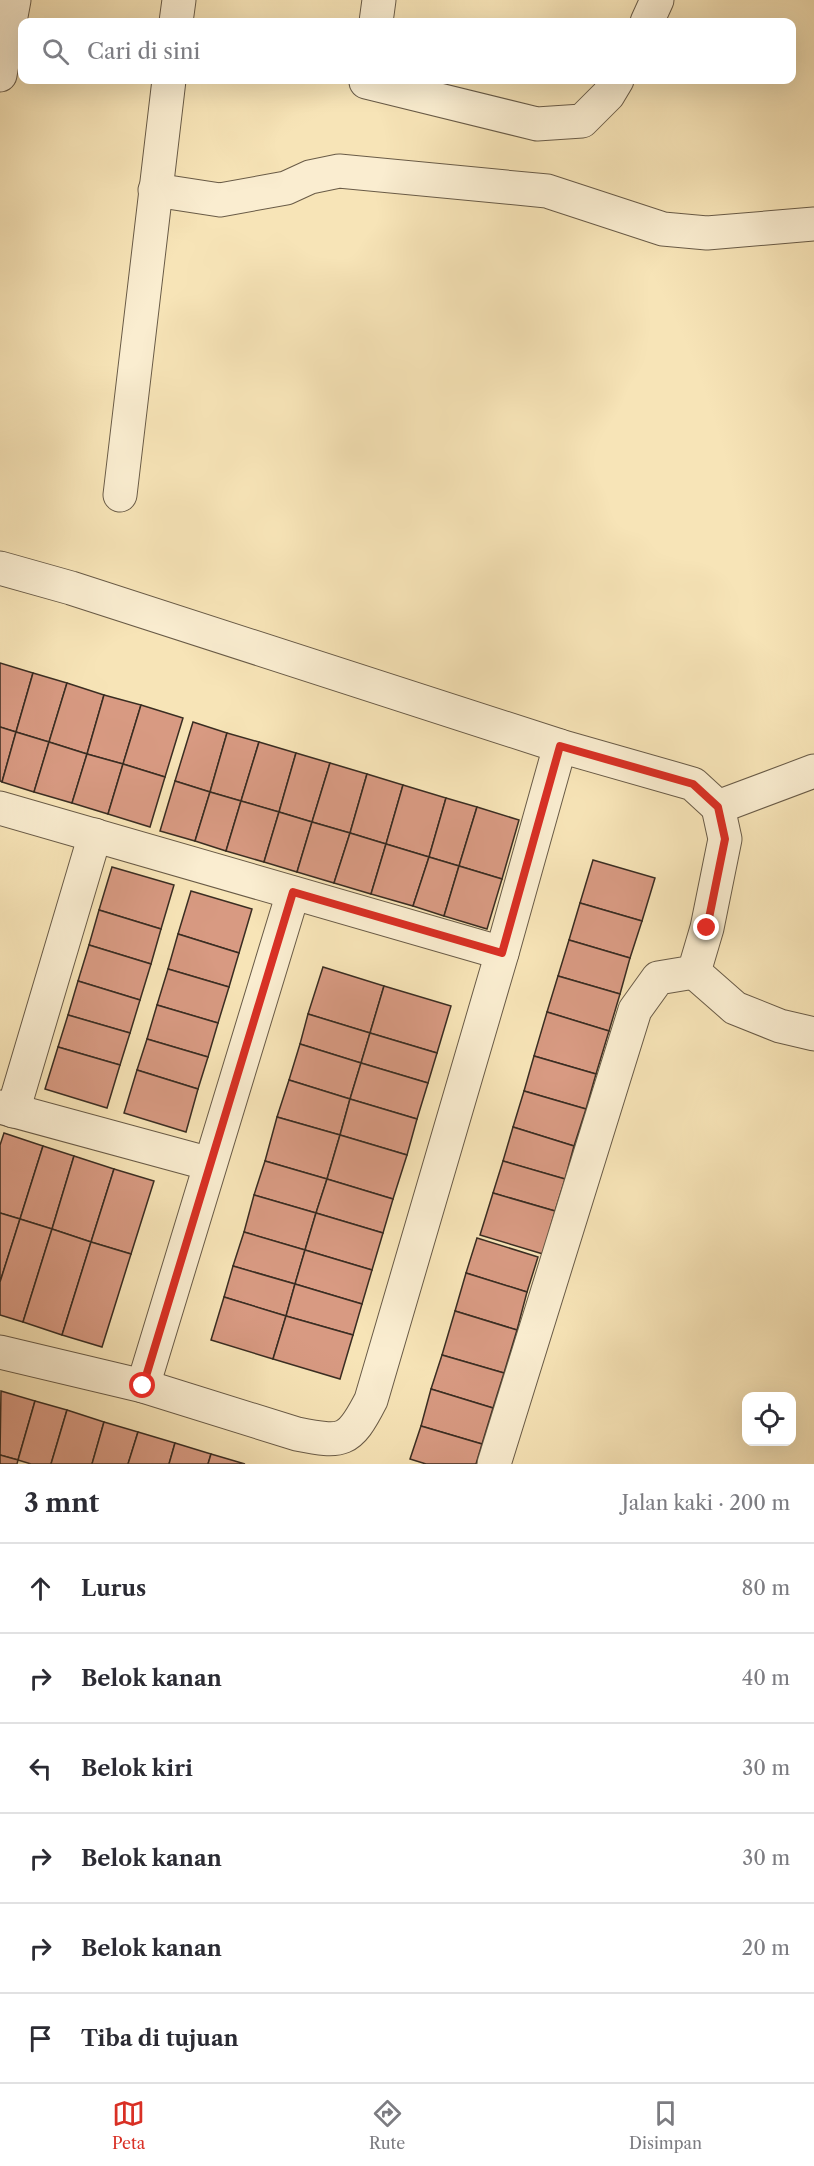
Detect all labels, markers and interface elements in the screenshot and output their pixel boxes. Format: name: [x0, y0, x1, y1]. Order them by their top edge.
search box: [18, 18, 796, 84]
icon: search: [39, 35, 72, 68]
text: Cari di sini: [87, 38, 200, 65]
route end: [693, 914, 719, 940]
route start: [129, 1372, 155, 1398]
map controls: [742, 1392, 796, 1446]
button: locate: [742, 1392, 796, 1446]
text: 3 mnt: [24, 1487, 99, 1519]
text: Jalan kaki · 200 m: [622, 1491, 790, 1515]
icon: ahead: [24, 1572, 57, 1605]
text: Lurus: [81, 1575, 146, 1602]
text: 80 m: [742, 1576, 790, 1600]
icon: right: [24, 1662, 57, 1695]
text: Belok kanan: [81, 1665, 222, 1692]
text: 40 m: [742, 1666, 790, 1690]
icon: left: [24, 1752, 57, 1785]
text: Belok kiri: [81, 1755, 193, 1782]
text: 30 m: [742, 1756, 790, 1780]
icon: right: [24, 1842, 57, 1875]
text: Belok kanan: [81, 1845, 222, 1872]
text: 30 m: [742, 1846, 790, 1870]
icon: right: [24, 1932, 57, 1965]
text: Belok kanan: [81, 1935, 222, 1962]
text: 20 m: [742, 1936, 790, 1960]
icon: arrive: [24, 2022, 57, 2055]
text: Tiba di tujuan: [81, 2025, 239, 2052]
tab: Peta: [112, 2097, 145, 2153]
tab: Rute: [369, 2097, 405, 2153]
tab: Disimpan: [629, 2097, 702, 2153]

